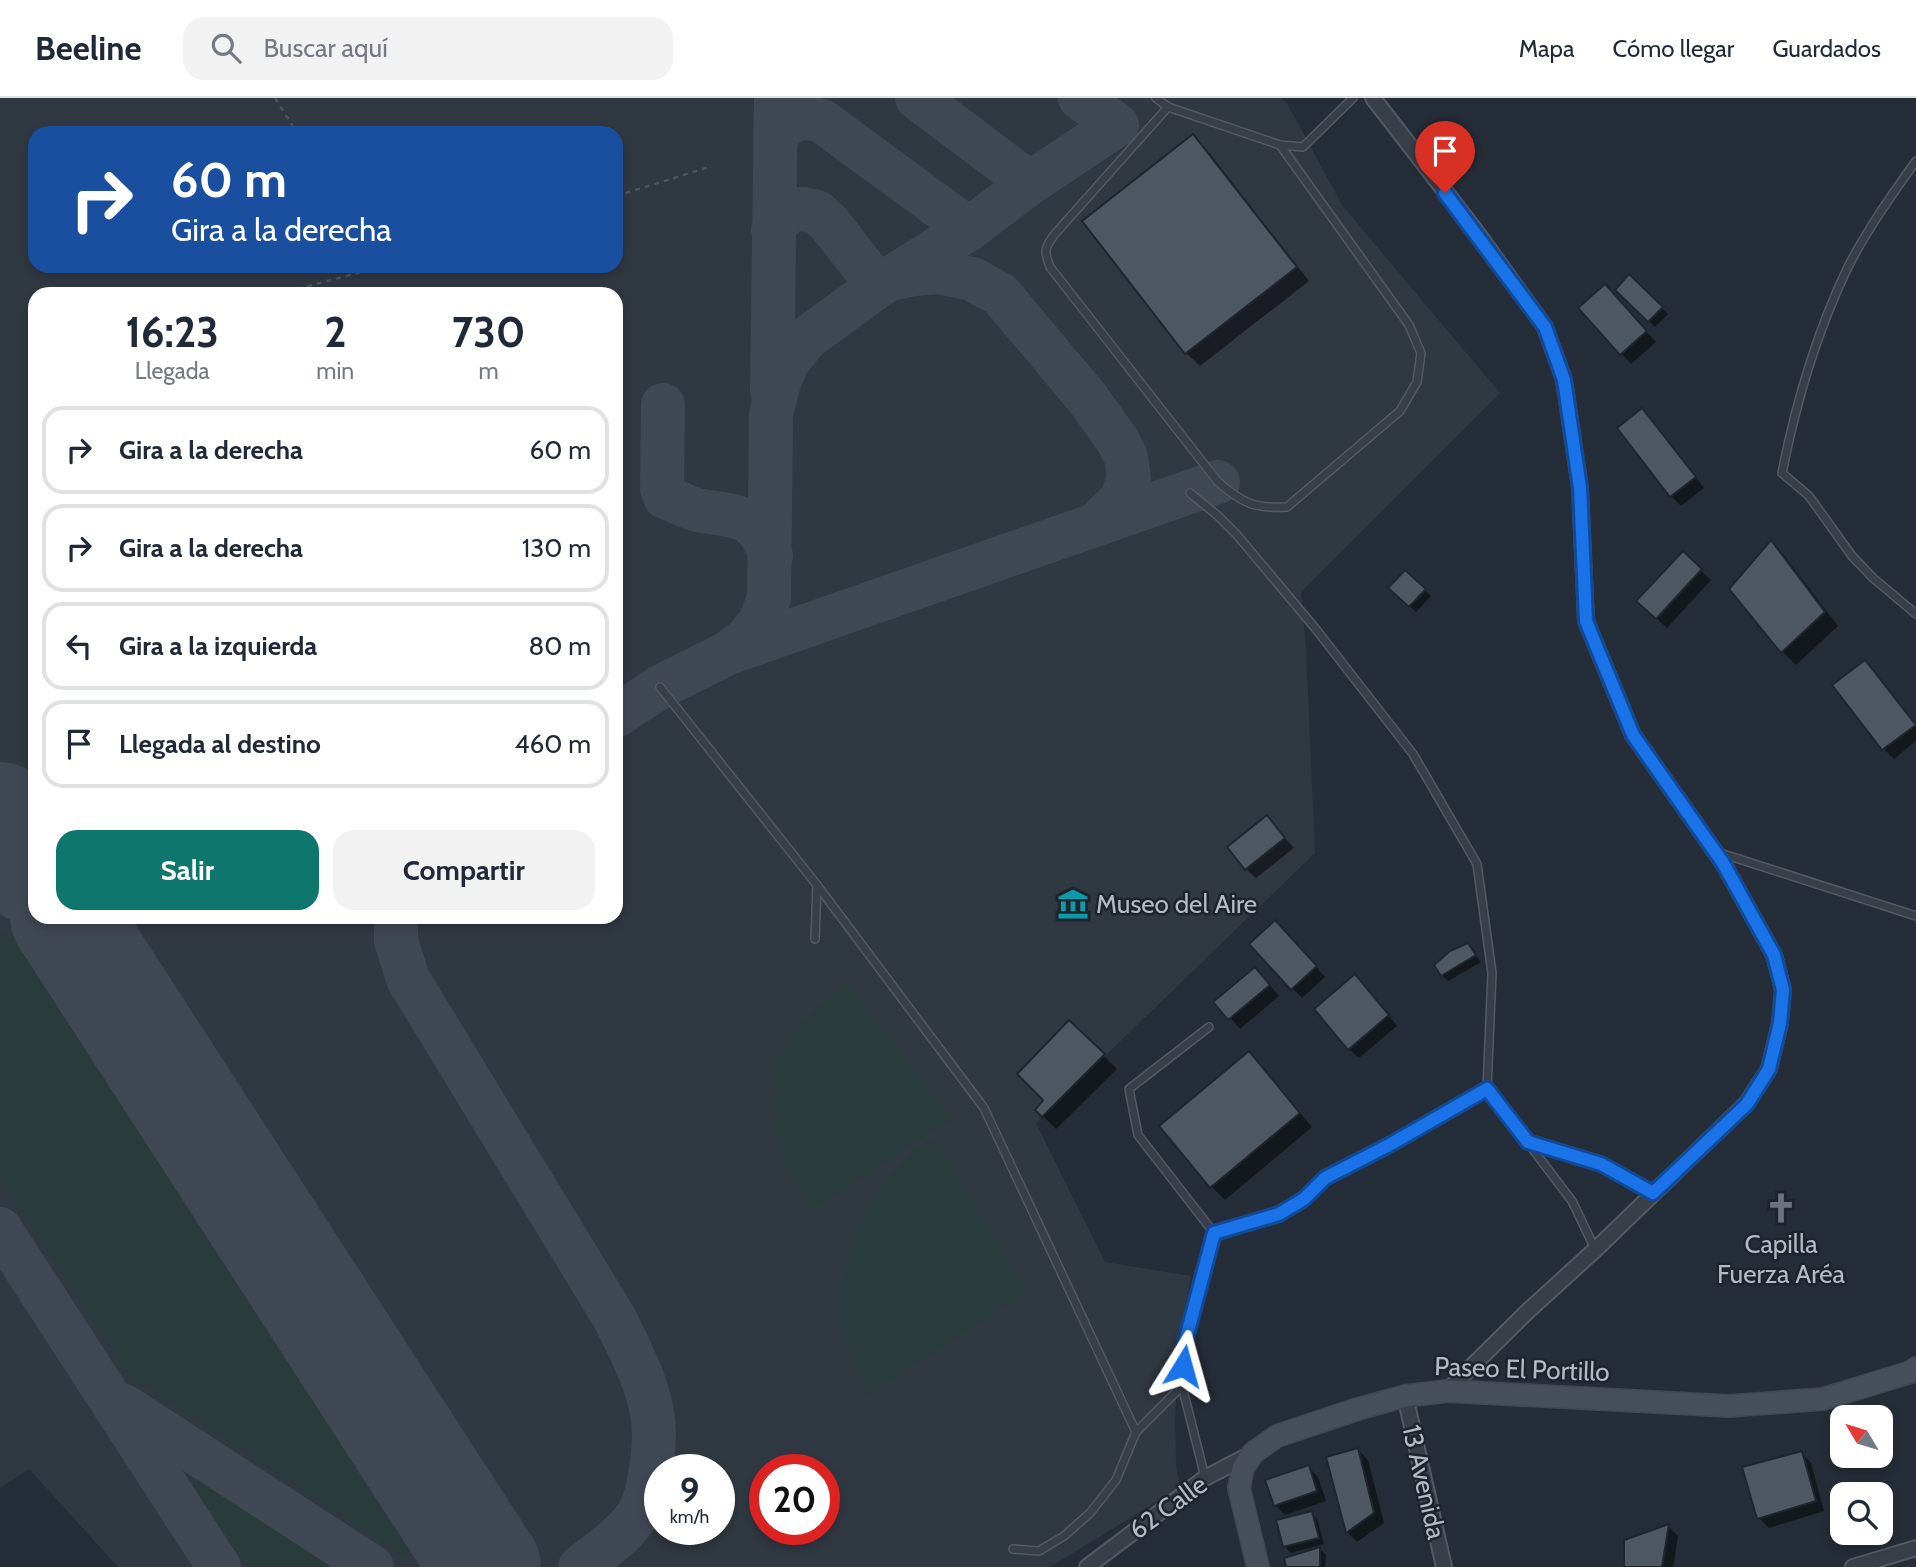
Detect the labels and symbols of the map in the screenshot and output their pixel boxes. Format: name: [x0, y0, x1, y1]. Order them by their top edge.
pin: [1415, 121, 1475, 193]
museum icon: Museo del Aire: [1056, 887, 1090, 921]
place label: Museo del Aire: [1096, 888, 1257, 920]
church icon: Capilla Fuerza Aréa: [1764, 1191, 1798, 1225]
place label: Capilla Fuerza Aréa: [1717, 1228, 1846, 1290]
position arrow: [1146, 1329, 1220, 1403]
street label: Paseo El Portillo: [1434, 1350, 1610, 1388]
north arrow: [1830, 1405, 1894, 1468]
street label: 13 Avenida: [1395, 1422, 1453, 1543]
speed limit sign: 20: [749, 1454, 840, 1545]
street label: 62 Calle: [1123, 1468, 1213, 1546]

